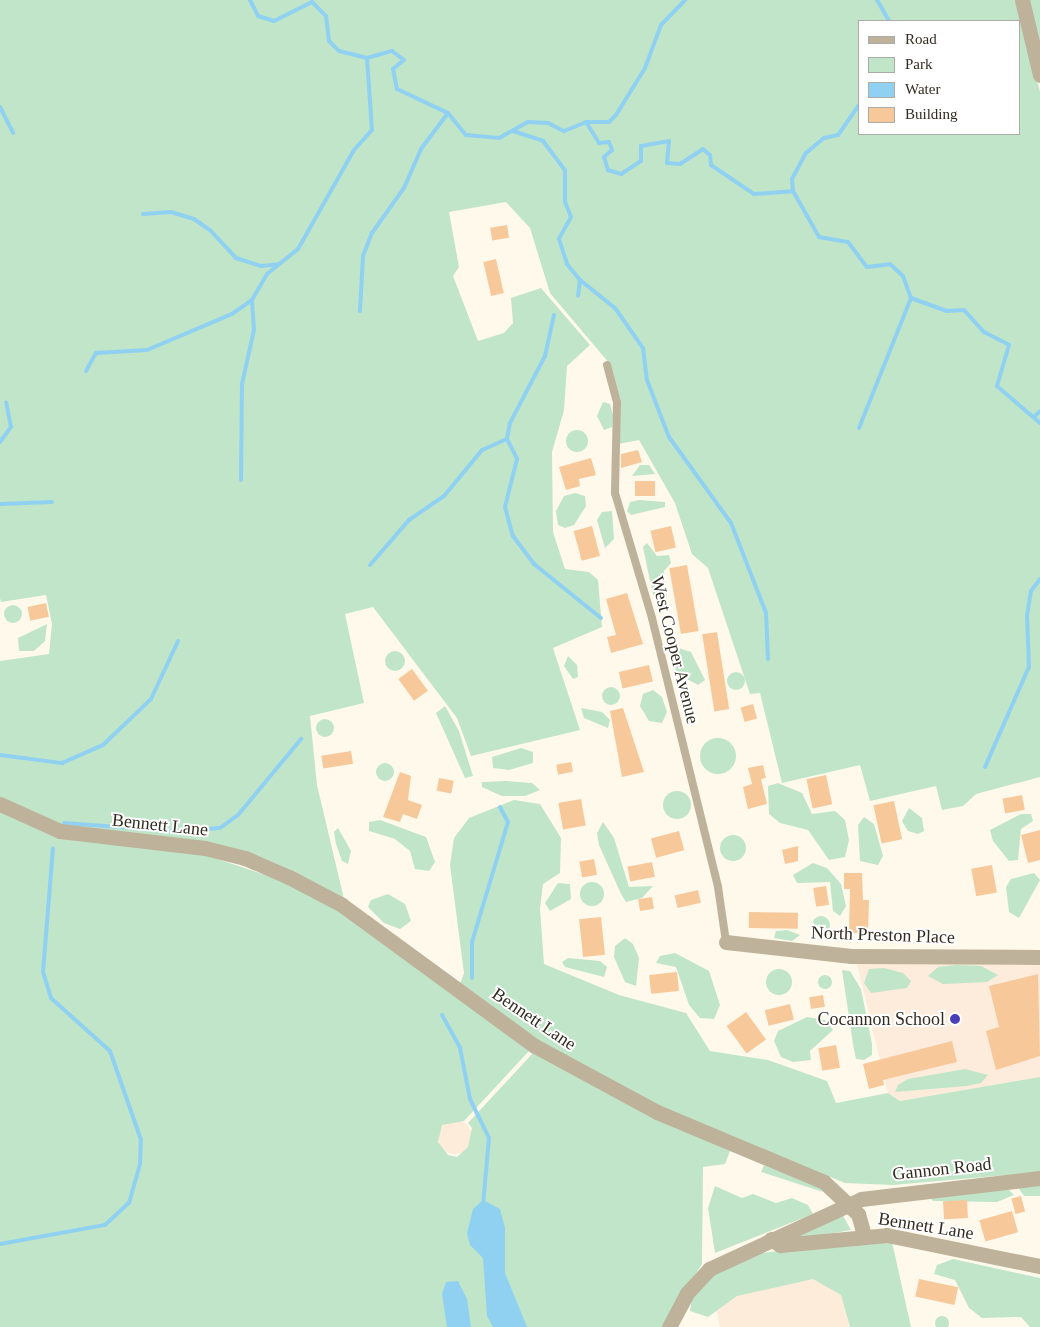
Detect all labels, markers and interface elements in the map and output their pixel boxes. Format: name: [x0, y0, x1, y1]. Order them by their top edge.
legend: [858, 20, 1020, 135]
text: Road: [905, 31, 937, 47]
text: Park: [905, 56, 933, 72]
text: Water: [905, 81, 940, 97]
text: Building: [905, 106, 958, 122]
street label: West Cooper Avenue: [646, 574, 704, 726]
street label: Bennett Lane: [111, 809, 209, 841]
street label: North Preston Place: [811, 922, 955, 948]
street label: Bennett Lane: [488, 983, 580, 1055]
place label: Cocannon School: [818, 1008, 945, 1030]
marker: Cocannon School: [949, 1013, 961, 1025]
street label: Gannon Road: [891, 1153, 993, 1185]
street label: Bennett Lane: [877, 1208, 975, 1244]

